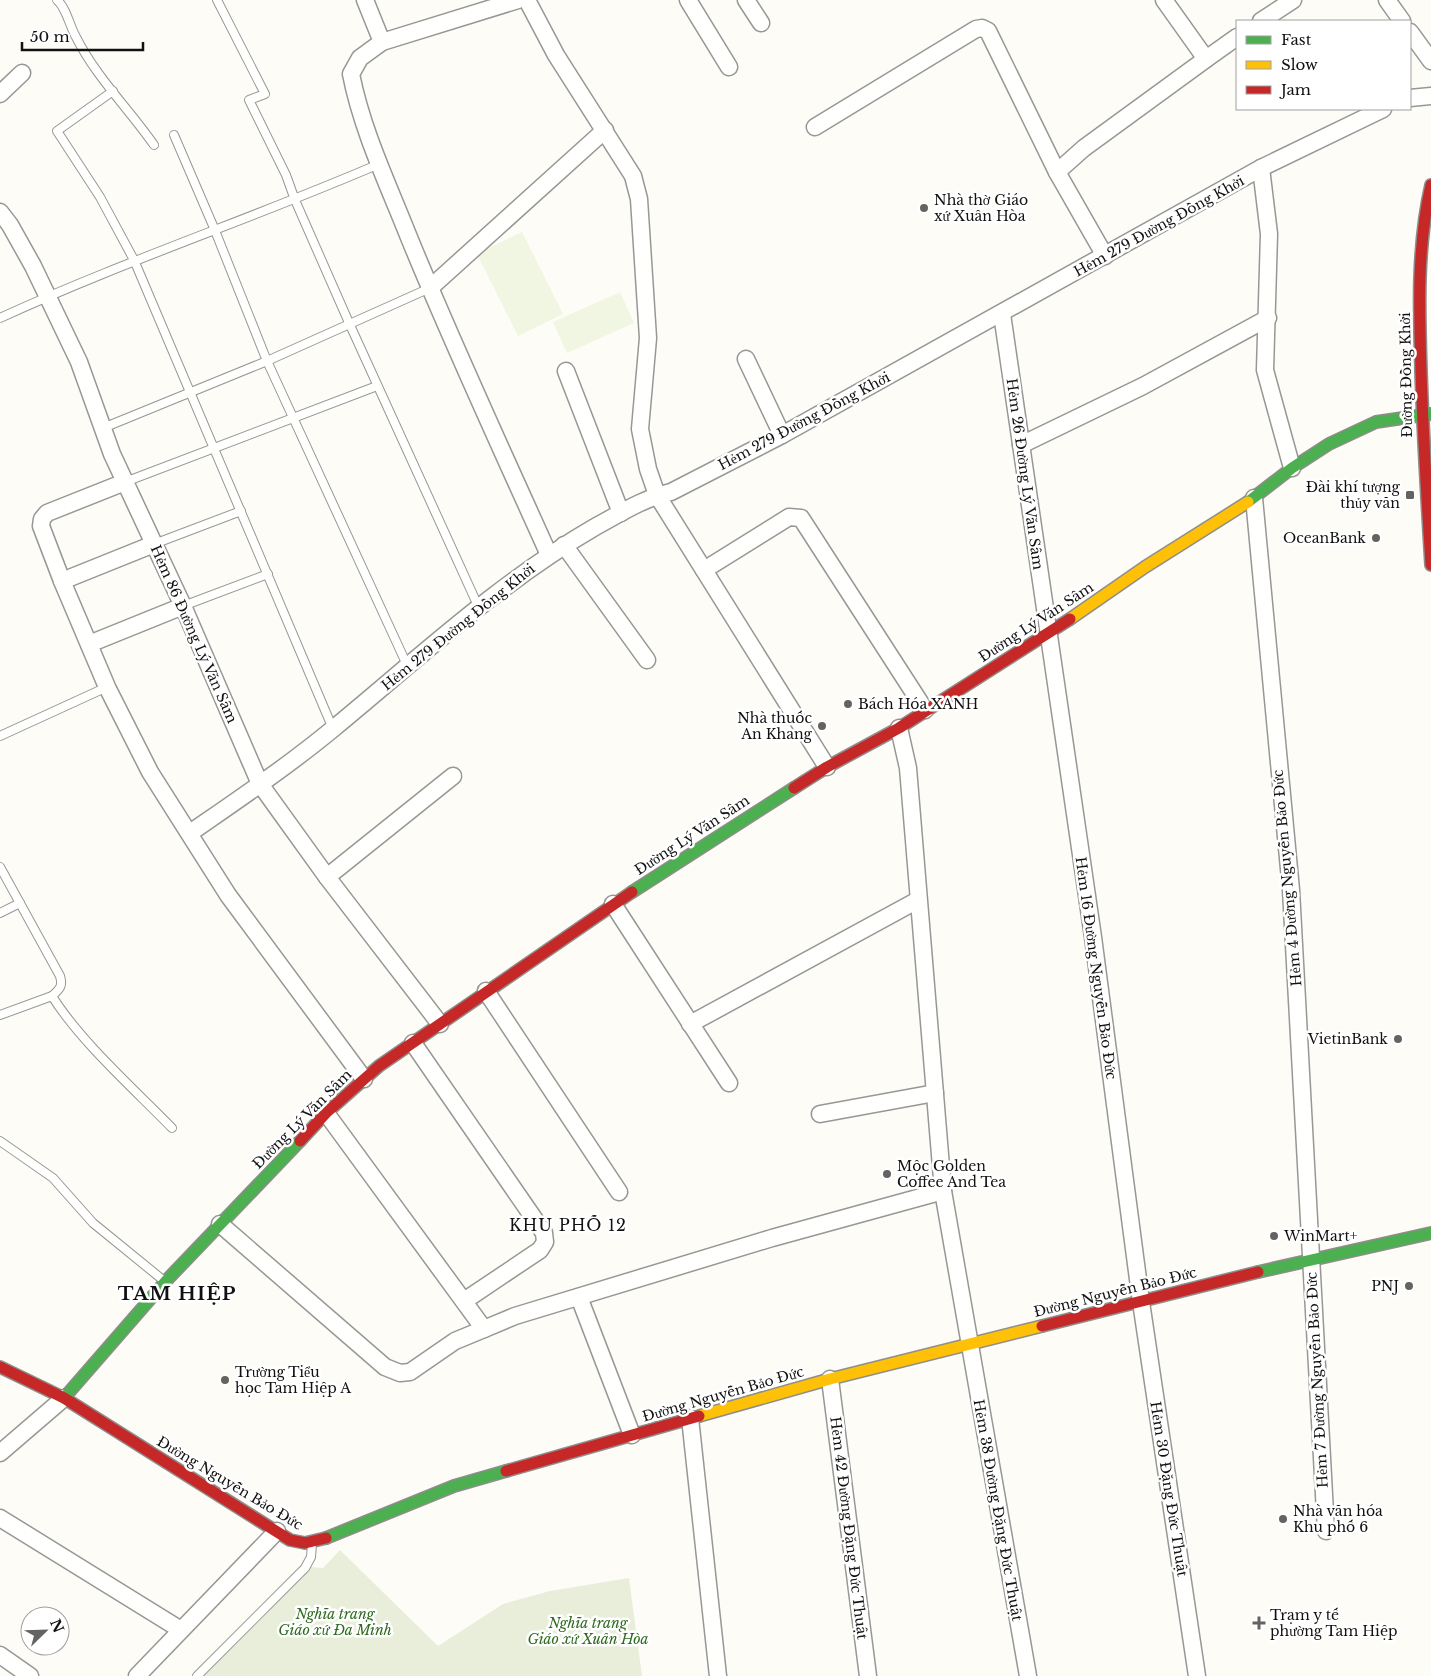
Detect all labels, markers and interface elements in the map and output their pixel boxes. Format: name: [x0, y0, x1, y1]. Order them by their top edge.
scale bar: [22, 20, 144, 52]
legend: [1236, 20, 1411, 110]
text: 50 m: [30, 27, 70, 46]
text: Fast: [1281, 30, 1312, 49]
text: Slow: [1281, 55, 1318, 74]
text: Jam: [1279, 80, 1311, 99]
street label: Hẻm 279 Đường Đồng Khởi: [1071, 171, 1248, 280]
place label: Nhà thờ Giáo xứ Xuân Hòa: [934, 191, 1028, 225]
marker: Nhà thờ Giáo xứ Xuân Hòa: [918, 202, 930, 214]
street label: Đường Đồng Khởi: [1396, 312, 1416, 438]
street label: Hẻm 279 Đường Đồng Khởi: [715, 368, 893, 474]
street label: Hẻm 26 Đường Lý Văn Sâm: [1003, 377, 1047, 571]
place label: Đài khí tượng thủy văn: [1306, 478, 1401, 512]
marker: Đài khí tượng thủy văn: [1404, 489, 1416, 501]
place label: OceanBank: [1283, 529, 1366, 547]
marker: OceanBank: [1370, 532, 1382, 544]
street label: Hẻm 86 Đường Lý Văn Sâm: [147, 542, 241, 726]
street label: Hẻm 279 Đường Đồng Khởi: [378, 559, 539, 694]
street label: Đường Lý Văn Sâm: [975, 578, 1097, 666]
place label: Bách Hóa XANH: [858, 695, 979, 713]
marker: Bách Hóa XANH: [842, 698, 854, 710]
place label: Nhà thuốc An Khang: [737, 709, 813, 743]
marker: Nhà thuốc An Khang: [816, 720, 828, 732]
street label: Hẻm 4 Đường Nguyễn Bảo Đức: [1269, 768, 1305, 987]
street label: Đường Lý Văn Sâm: [631, 791, 753, 879]
street label: Hẻm 16 Đường Nguyễn Bảo Đức: [1071, 856, 1121, 1081]
place label: VietinBank: [1307, 1030, 1388, 1048]
marker: VietinBank: [1392, 1033, 1404, 1045]
street label: Đường Lý Văn Sâm: [248, 1065, 356, 1173]
place label: Mộc Golden Coffee And Tea: [897, 1157, 1006, 1191]
marker: Mộc Golden Coffee And Tea: [881, 1168, 893, 1180]
district label: KHU PHỐ 12: [509, 1215, 627, 1235]
place label: WinMart+: [1283, 1227, 1358, 1245]
marker: WinMart+: [1268, 1230, 1280, 1242]
street label: Đường Nguyễn Bảo Đức: [1032, 1263, 1199, 1321]
street label: Hẻm 7 Đường Nguyễn Bảo Đức: [1302, 1271, 1332, 1489]
place label: PNJ: [1371, 1277, 1399, 1295]
marker: PNJ: [1403, 1280, 1415, 1292]
district label: TAM HIỆP: [118, 1282, 236, 1305]
street label: Đường Nguyễn Bảo Đức: [640, 1362, 806, 1426]
place label: Trường Tiểu học Tam Hiệp A: [235, 1363, 351, 1397]
marker: Trường Tiểu học Tam Hiệp A: [219, 1374, 231, 1386]
street label: Hẻm 38 Đường Đặng Đức Thuật: [970, 1398, 1027, 1623]
street label: Hẻm 30 Đặng Đức Thuật: [1146, 1400, 1192, 1579]
street label: Hẻm 42 Đường Đặng Đức Thuật: [826, 1415, 872, 1641]
street label: Đường Nguyễn Bảo Đức: [154, 1432, 307, 1534]
place label: Nhà văn hóa Khu phố 6: [1293, 1502, 1383, 1536]
marker: Nhà văn hóa Khu phố 6: [1277, 1513, 1289, 1525]
park label: Nghĩa trang Giáo xứ Đa Minh: [278, 1605, 392, 1639]
north arrow: [20, 1606, 70, 1656]
place label: Trạm y tế phường Tam Hiệp: [1270, 1606, 1397, 1640]
park label: Nghĩa trang Giáo xứ Xuân Hòa: [527, 1614, 649, 1648]
text: N: [46, 1616, 68, 1635]
marker: Trạm y tế phường Tam Hiệp: [1252, 1616, 1266, 1630]

